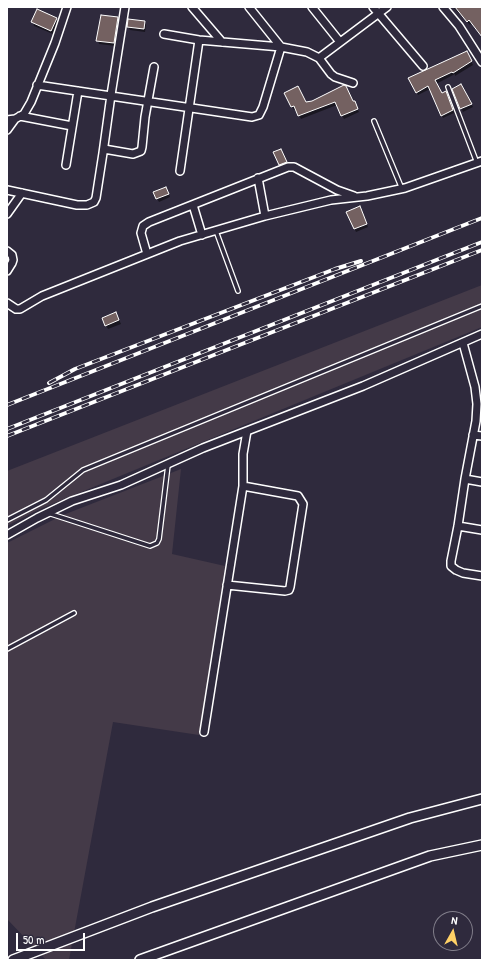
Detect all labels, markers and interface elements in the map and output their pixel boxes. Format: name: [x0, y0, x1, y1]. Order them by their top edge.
north arrow: [433, 911, 473, 951]
text: N: [451, 913, 458, 927]
scale bar: [18, 925, 87, 951]
text: 50 m: [23, 931, 44, 948]

